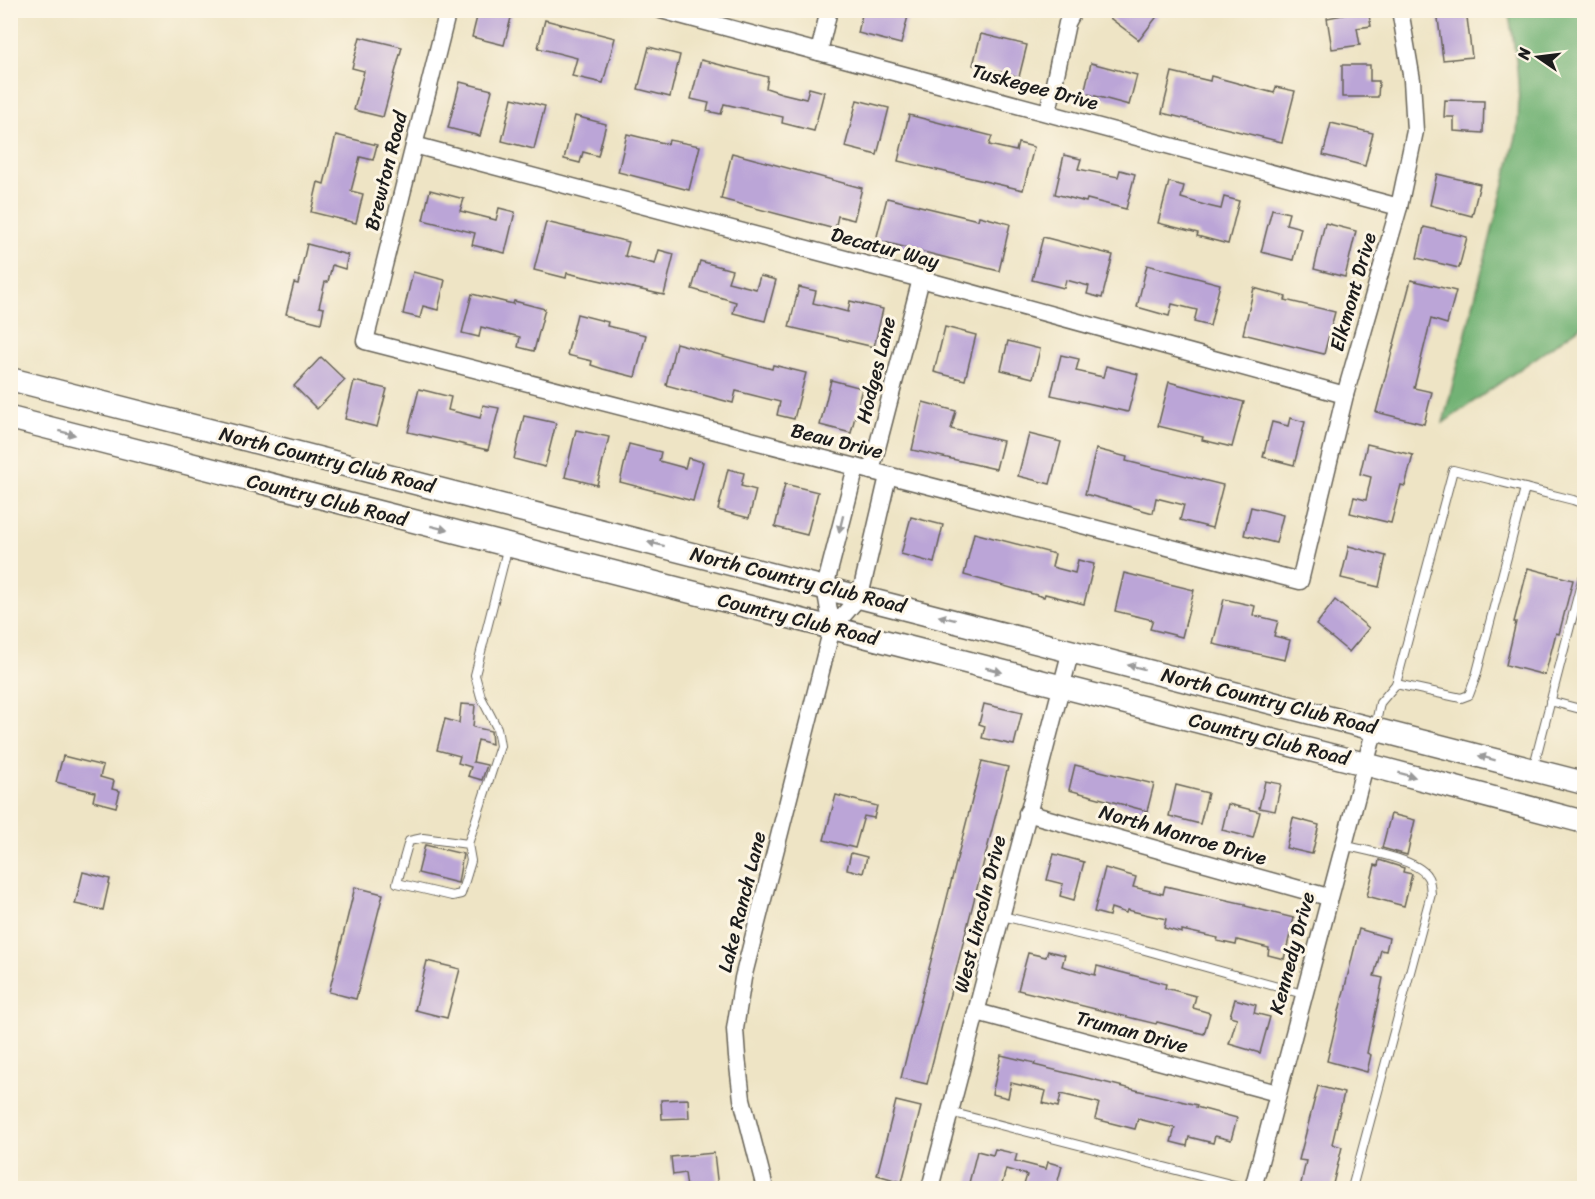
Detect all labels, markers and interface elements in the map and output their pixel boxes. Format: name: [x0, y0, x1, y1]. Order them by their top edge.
north arrow: [1508, 27, 1568, 87]
text: N: [1508, 44, 1540, 63]
street label: Tuskegee Drive: [968, 53, 1103, 121]
street label: Brewton Road: [354, 106, 418, 234]
street label: Decatur Way: [827, 217, 944, 279]
street label: Elkmont Drive: [1319, 228, 1387, 356]
street label: Hodges Lane: [846, 313, 906, 427]
street label: Beau Drive: [787, 413, 887, 469]
street label: North Country Club Road: [216, 416, 440, 504]
one-way arrow: [58, 429, 76, 438]
street label: Country Club Road: [243, 463, 412, 537]
one-way arrow: [836, 515, 846, 533]
one-way arrow: [430, 524, 448, 534]
one-way arrow: [647, 539, 665, 549]
street label: North Country Club Road: [688, 542, 908, 618]
street label: Country Club Road: [715, 587, 881, 651]
one-way arrow: [938, 613, 956, 623]
one-way arrow: [1127, 661, 1145, 671]
street label: North Country Club Road: [1159, 663, 1379, 739]
one-way arrow: [985, 665, 1004, 675]
street label: Country Club Road: [1186, 707, 1352, 771]
one-way arrow: [1478, 752, 1496, 762]
one-way arrow: [1398, 771, 1416, 780]
street label: North Monroe Drive: [1095, 794, 1271, 876]
street label: Lake Ranch Lane: [708, 828, 776, 976]
street label: West Lincoln Drive: [943, 831, 1017, 997]
street label: Kennedy Drive: [1259, 888, 1325, 1018]
street label: Truman Drive: [1072, 1000, 1192, 1064]

